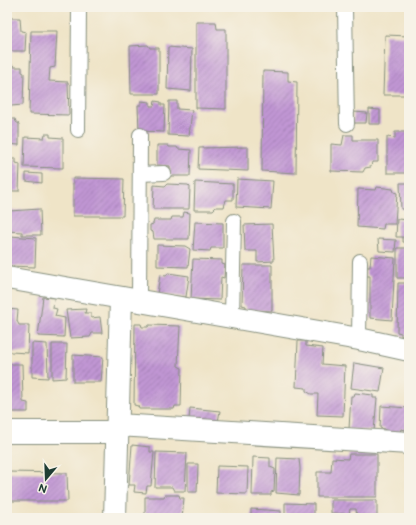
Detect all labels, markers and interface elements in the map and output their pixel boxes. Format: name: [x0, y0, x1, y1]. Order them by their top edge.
north arrow: [26, 459, 66, 499]
text: N: [37, 480, 49, 495]

